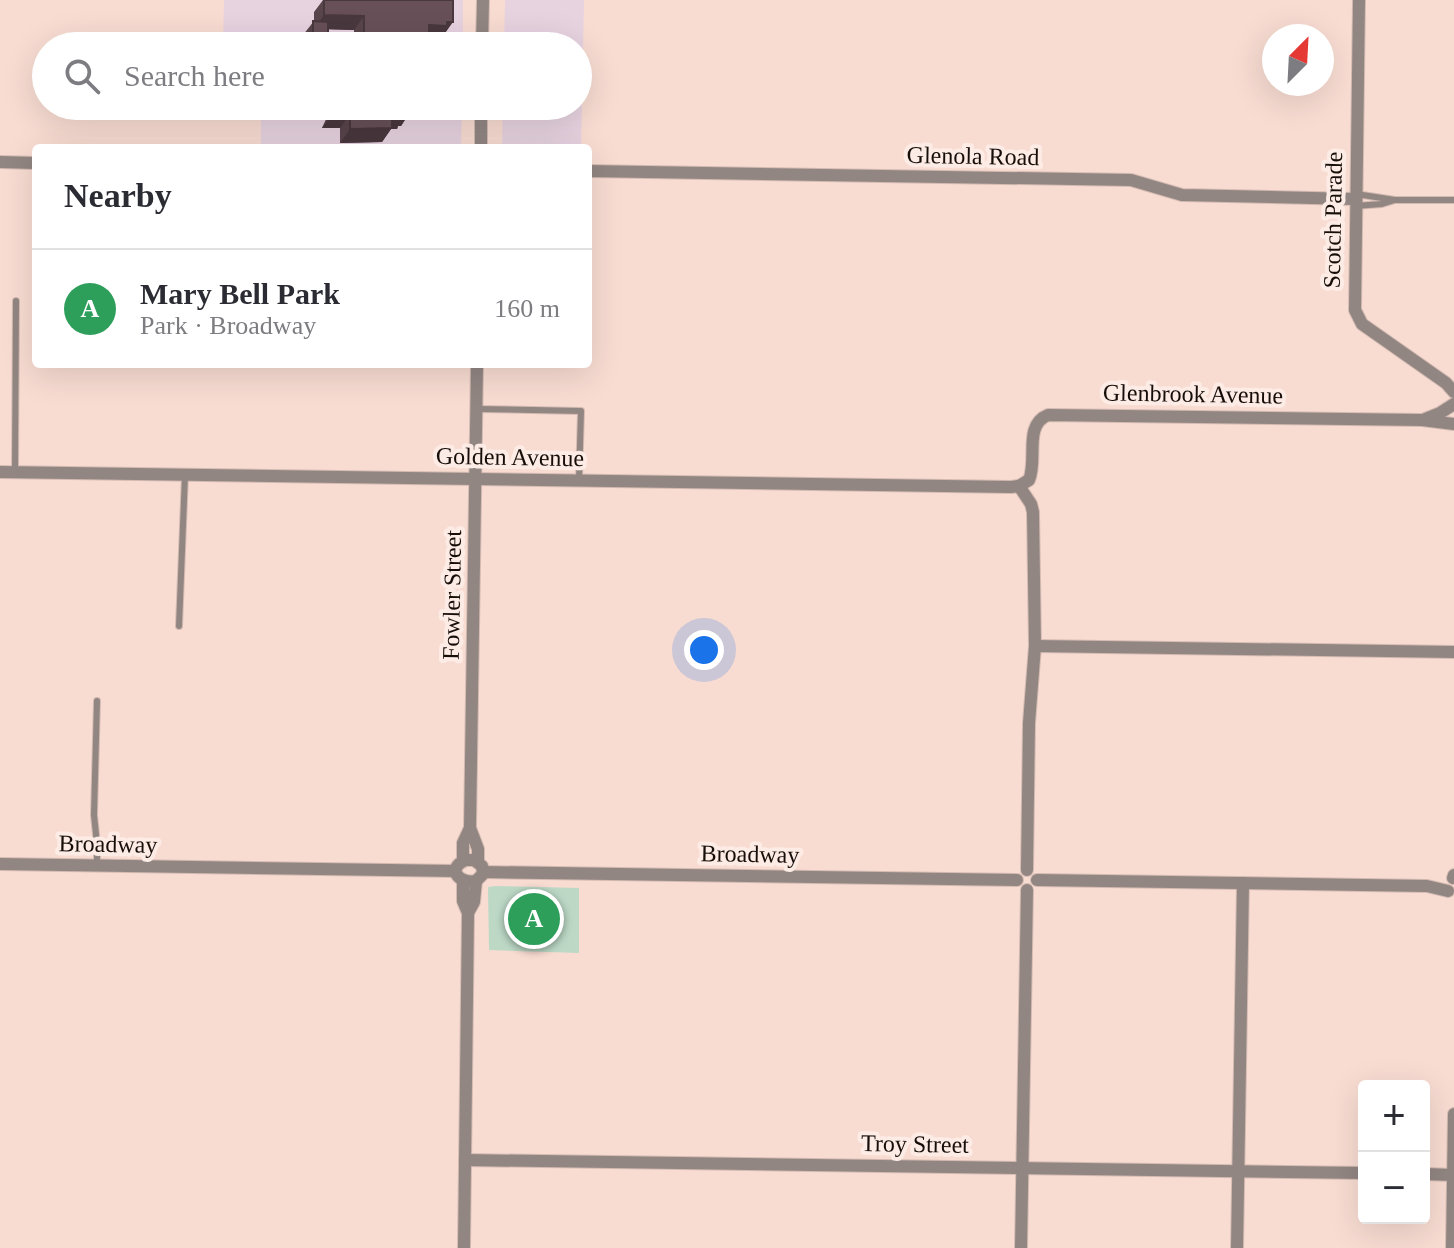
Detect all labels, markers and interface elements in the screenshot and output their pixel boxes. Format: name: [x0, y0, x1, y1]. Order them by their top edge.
north arrow: [1262, 24, 1334, 96]
search box: [32, 32, 592, 120]
icon: search: [60, 54, 104, 98]
text: Search here: [124, 59, 265, 92]
street label: Glenola Road: [906, 142, 1040, 170]
street label: Scotch Parade: [1319, 151, 1347, 289]
text: Nearby: [64, 177, 172, 214]
text: Mary Bell Park: [140, 277, 340, 310]
text: A: [81, 294, 99, 323]
text: 160 m: [494, 294, 560, 323]
text: Park · Broadway: [140, 311, 316, 340]
street label: Glenbrook Avenue: [1103, 379, 1283, 409]
street label: Golden Avenue: [436, 443, 584, 471]
street label: Fowler Street: [438, 529, 466, 660]
your location: [684, 630, 724, 670]
street label: Broadway: [58, 830, 158, 858]
street label: Broadway: [700, 840, 800, 868]
pin: A: [508, 889, 560, 949]
map controls: [1358, 1080, 1430, 1224]
button: +: [1358, 1080, 1430, 1152]
street label: Troy Street: [861, 1130, 969, 1158]
button: −: [1358, 1152, 1430, 1224]

